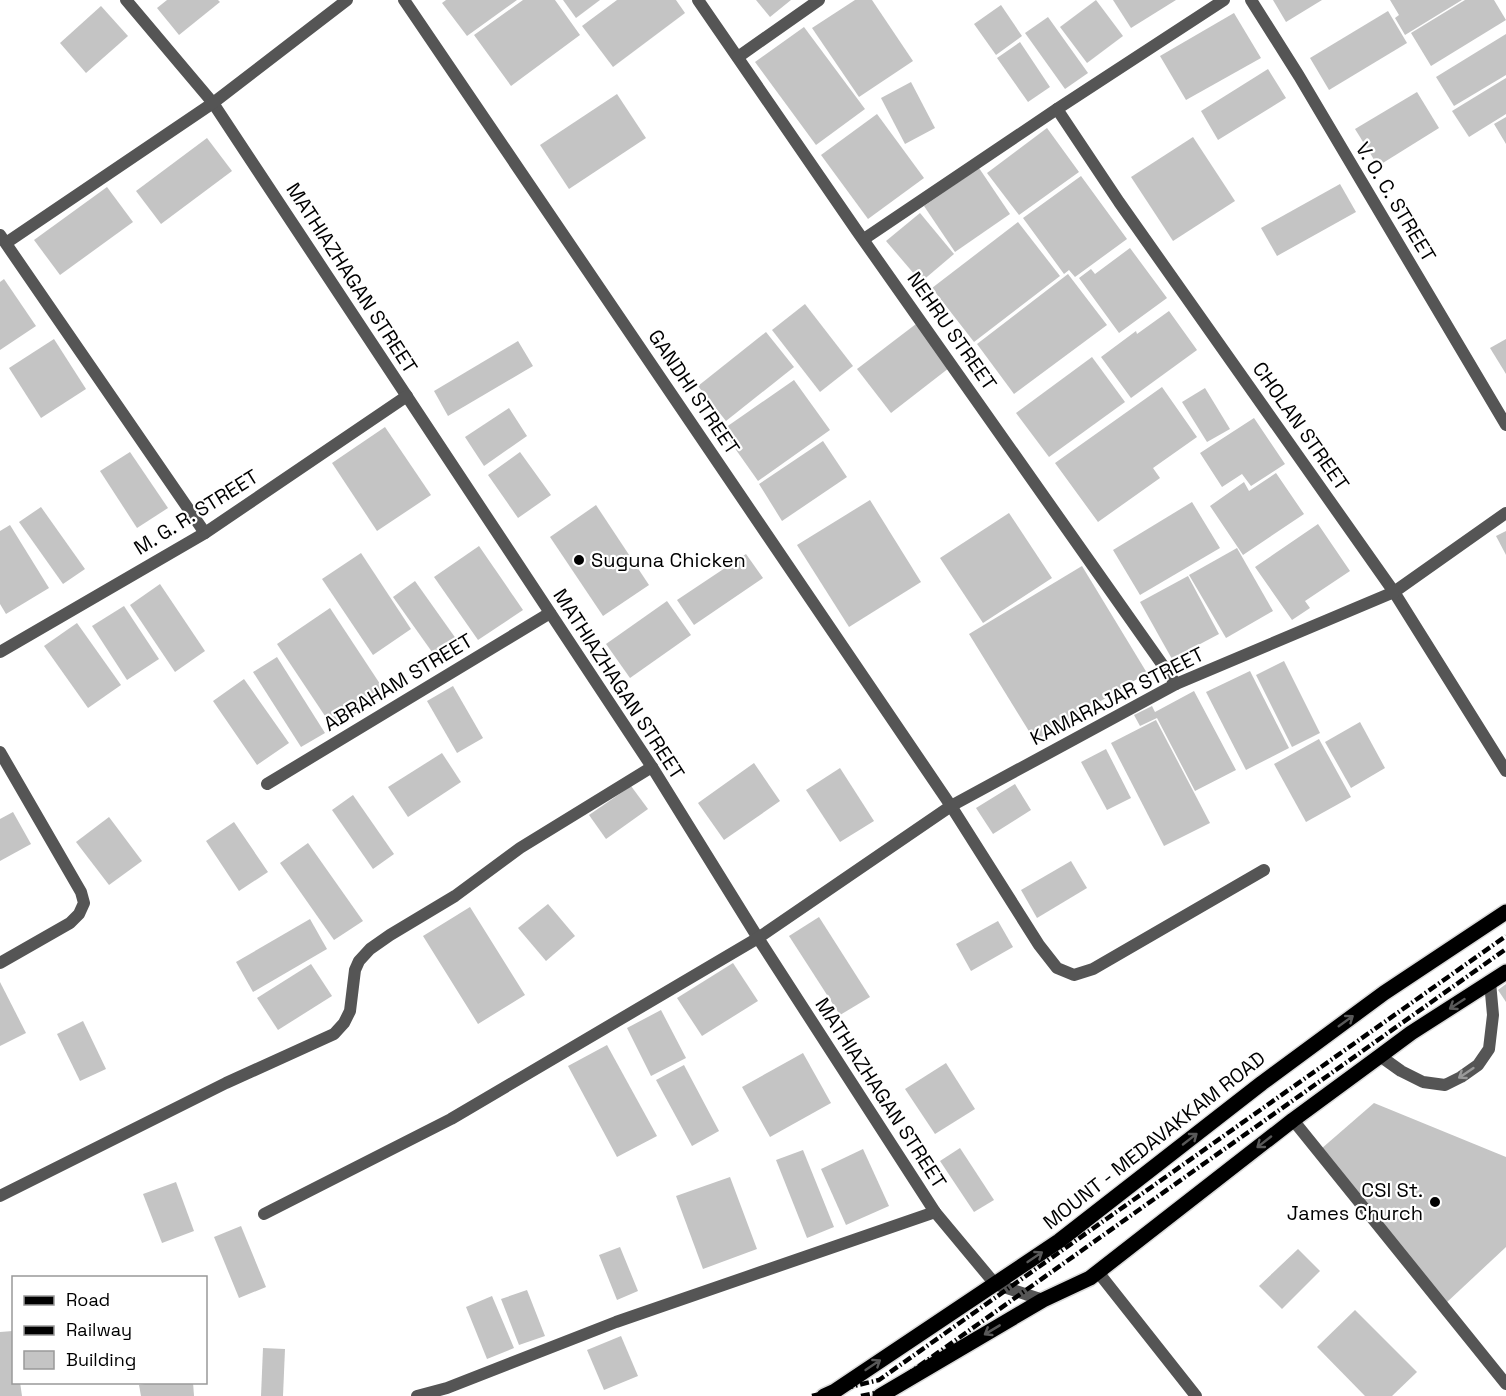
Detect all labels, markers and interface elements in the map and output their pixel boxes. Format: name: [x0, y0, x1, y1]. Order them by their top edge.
street label: V. O. C. STREET: [1350, 137, 1442, 267]
street label: MATHIAZHAGAN STREET: [281, 178, 424, 379]
street label: NEHRU STREET: [901, 267, 1003, 396]
street label: GANDHI STREET: [642, 324, 746, 460]
street label: CHOLAN STREET: [1247, 356, 1355, 496]
street label: M. G. R. STREET: [129, 463, 263, 561]
place label: Suguna Chicken: [591, 547, 746, 573]
marker: Suguna Chicken: [572, 553, 586, 567]
street label: MATHIAZHAGAN STREET: [548, 584, 691, 785]
street label: ABRAHAM STREET: [319, 627, 478, 737]
street label: KAMARAJAR STREET: [1026, 641, 1209, 751]
street label: MATHIAZHAGAN STREET: [810, 993, 953, 1194]
one-way arrow: [1449, 998, 1466, 1010]
one-way arrow: [1338, 1015, 1354, 1028]
street label: MOUNT - MEDAVAKKAM ROAD: [1038, 1045, 1270, 1235]
one-way arrow: [1458, 1067, 1475, 1079]
one-way arrow: [1182, 1132, 1198, 1145]
one-way arrow: [1257, 1136, 1273, 1149]
place label: CSI St. James Church: [1287, 1177, 1423, 1226]
marker: CSI St. James Church: [1428, 1195, 1442, 1209]
one-way arrow: [1026, 1251, 1043, 1263]
legend: [12, 1276, 207, 1384]
text: Road: [66, 1288, 110, 1311]
text: Railway: [66, 1318, 132, 1341]
one-way arrow: [984, 1324, 1001, 1336]
text: Building: [66, 1348, 136, 1371]
one-way arrow: [865, 1359, 882, 1372]

